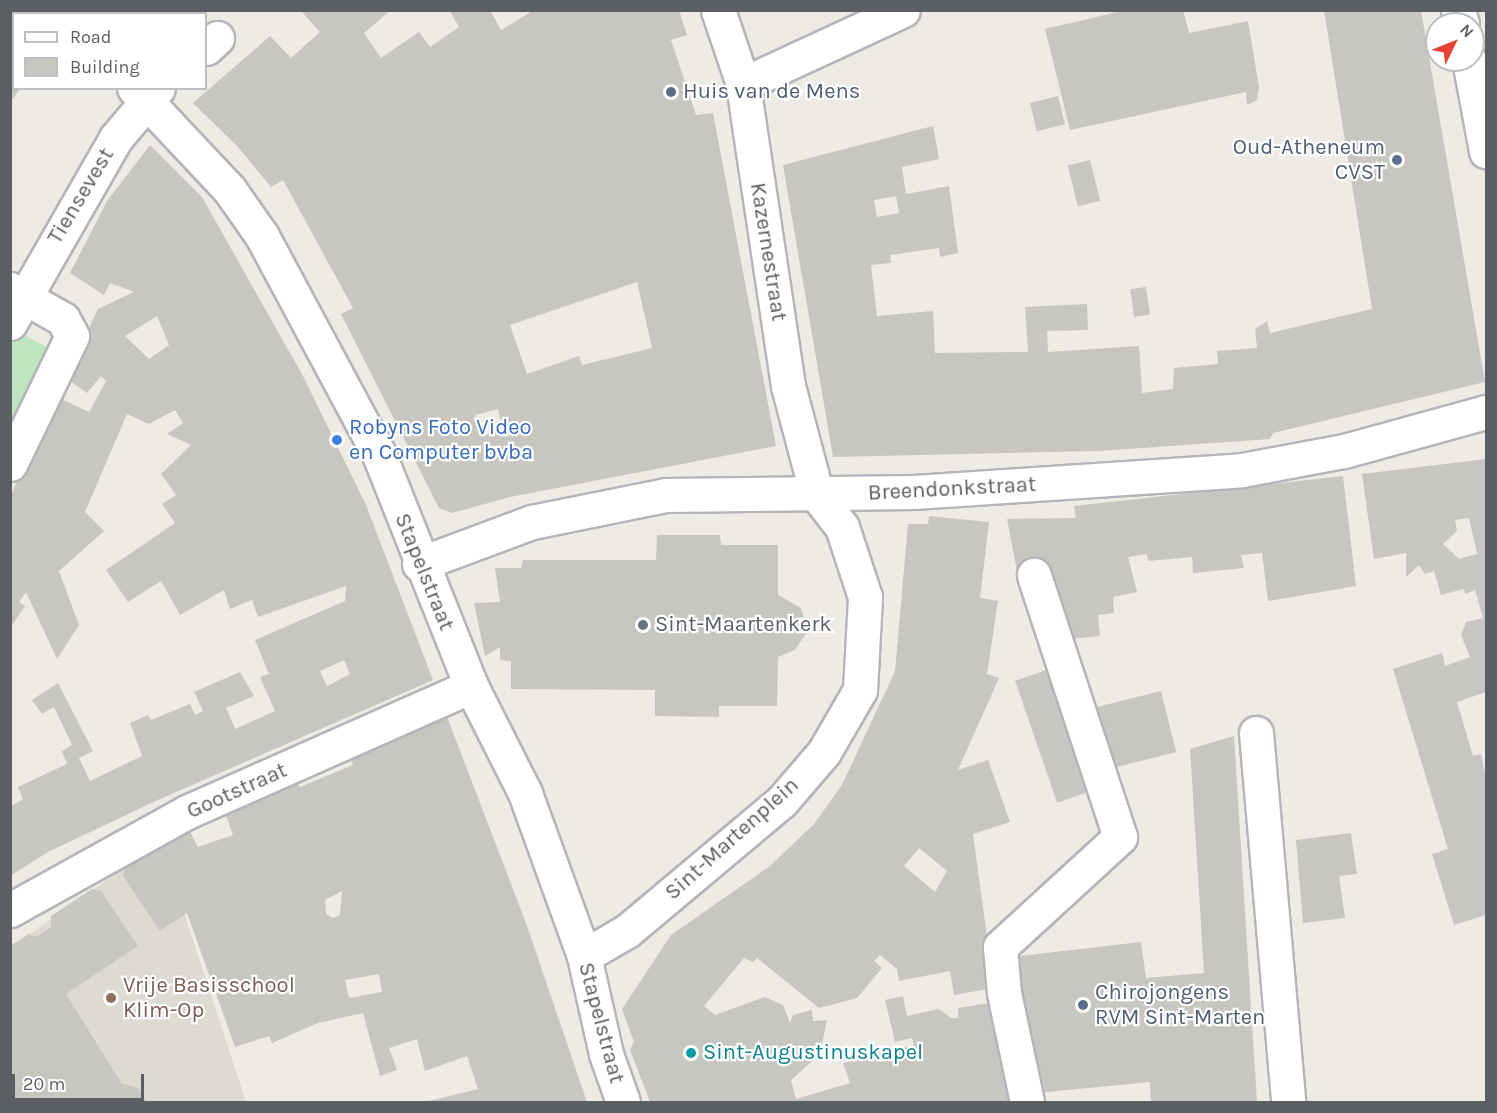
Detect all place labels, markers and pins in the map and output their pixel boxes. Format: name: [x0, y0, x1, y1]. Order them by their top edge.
place label: Huis van de Mens: [683, 79, 860, 105]
marker: Huis van de Mens: [664, 85, 678, 99]
place label: Oud-Atheneum CVST: [1233, 134, 1385, 186]
marker: Oud-Atheneum CVST: [1390, 153, 1404, 167]
place label: Robyns Foto Video en Computer bvba: [349, 414, 533, 466]
marker: Robyns Foto Video en Computer bvba: [330, 433, 344, 447]
place label: Sint-Maartenkerk: [655, 612, 832, 638]
marker: Sint-Maartenkerk: [636, 618, 650, 632]
place label: Vrije Basisschool Klim-Op: [123, 972, 295, 1023]
place label: Chirojongens RVM Sint-Marten: [1095, 979, 1265, 1030]
marker: Vrije Basisschool Klim-Op: [104, 991, 118, 1005]
marker: Chirojongens RVM Sint-Marten: [1076, 998, 1090, 1012]
place label: Sint-Augustinuskapel: [703, 1040, 923, 1066]
marker: Sint-Augustinuskapel: [684, 1046, 698, 1060]

